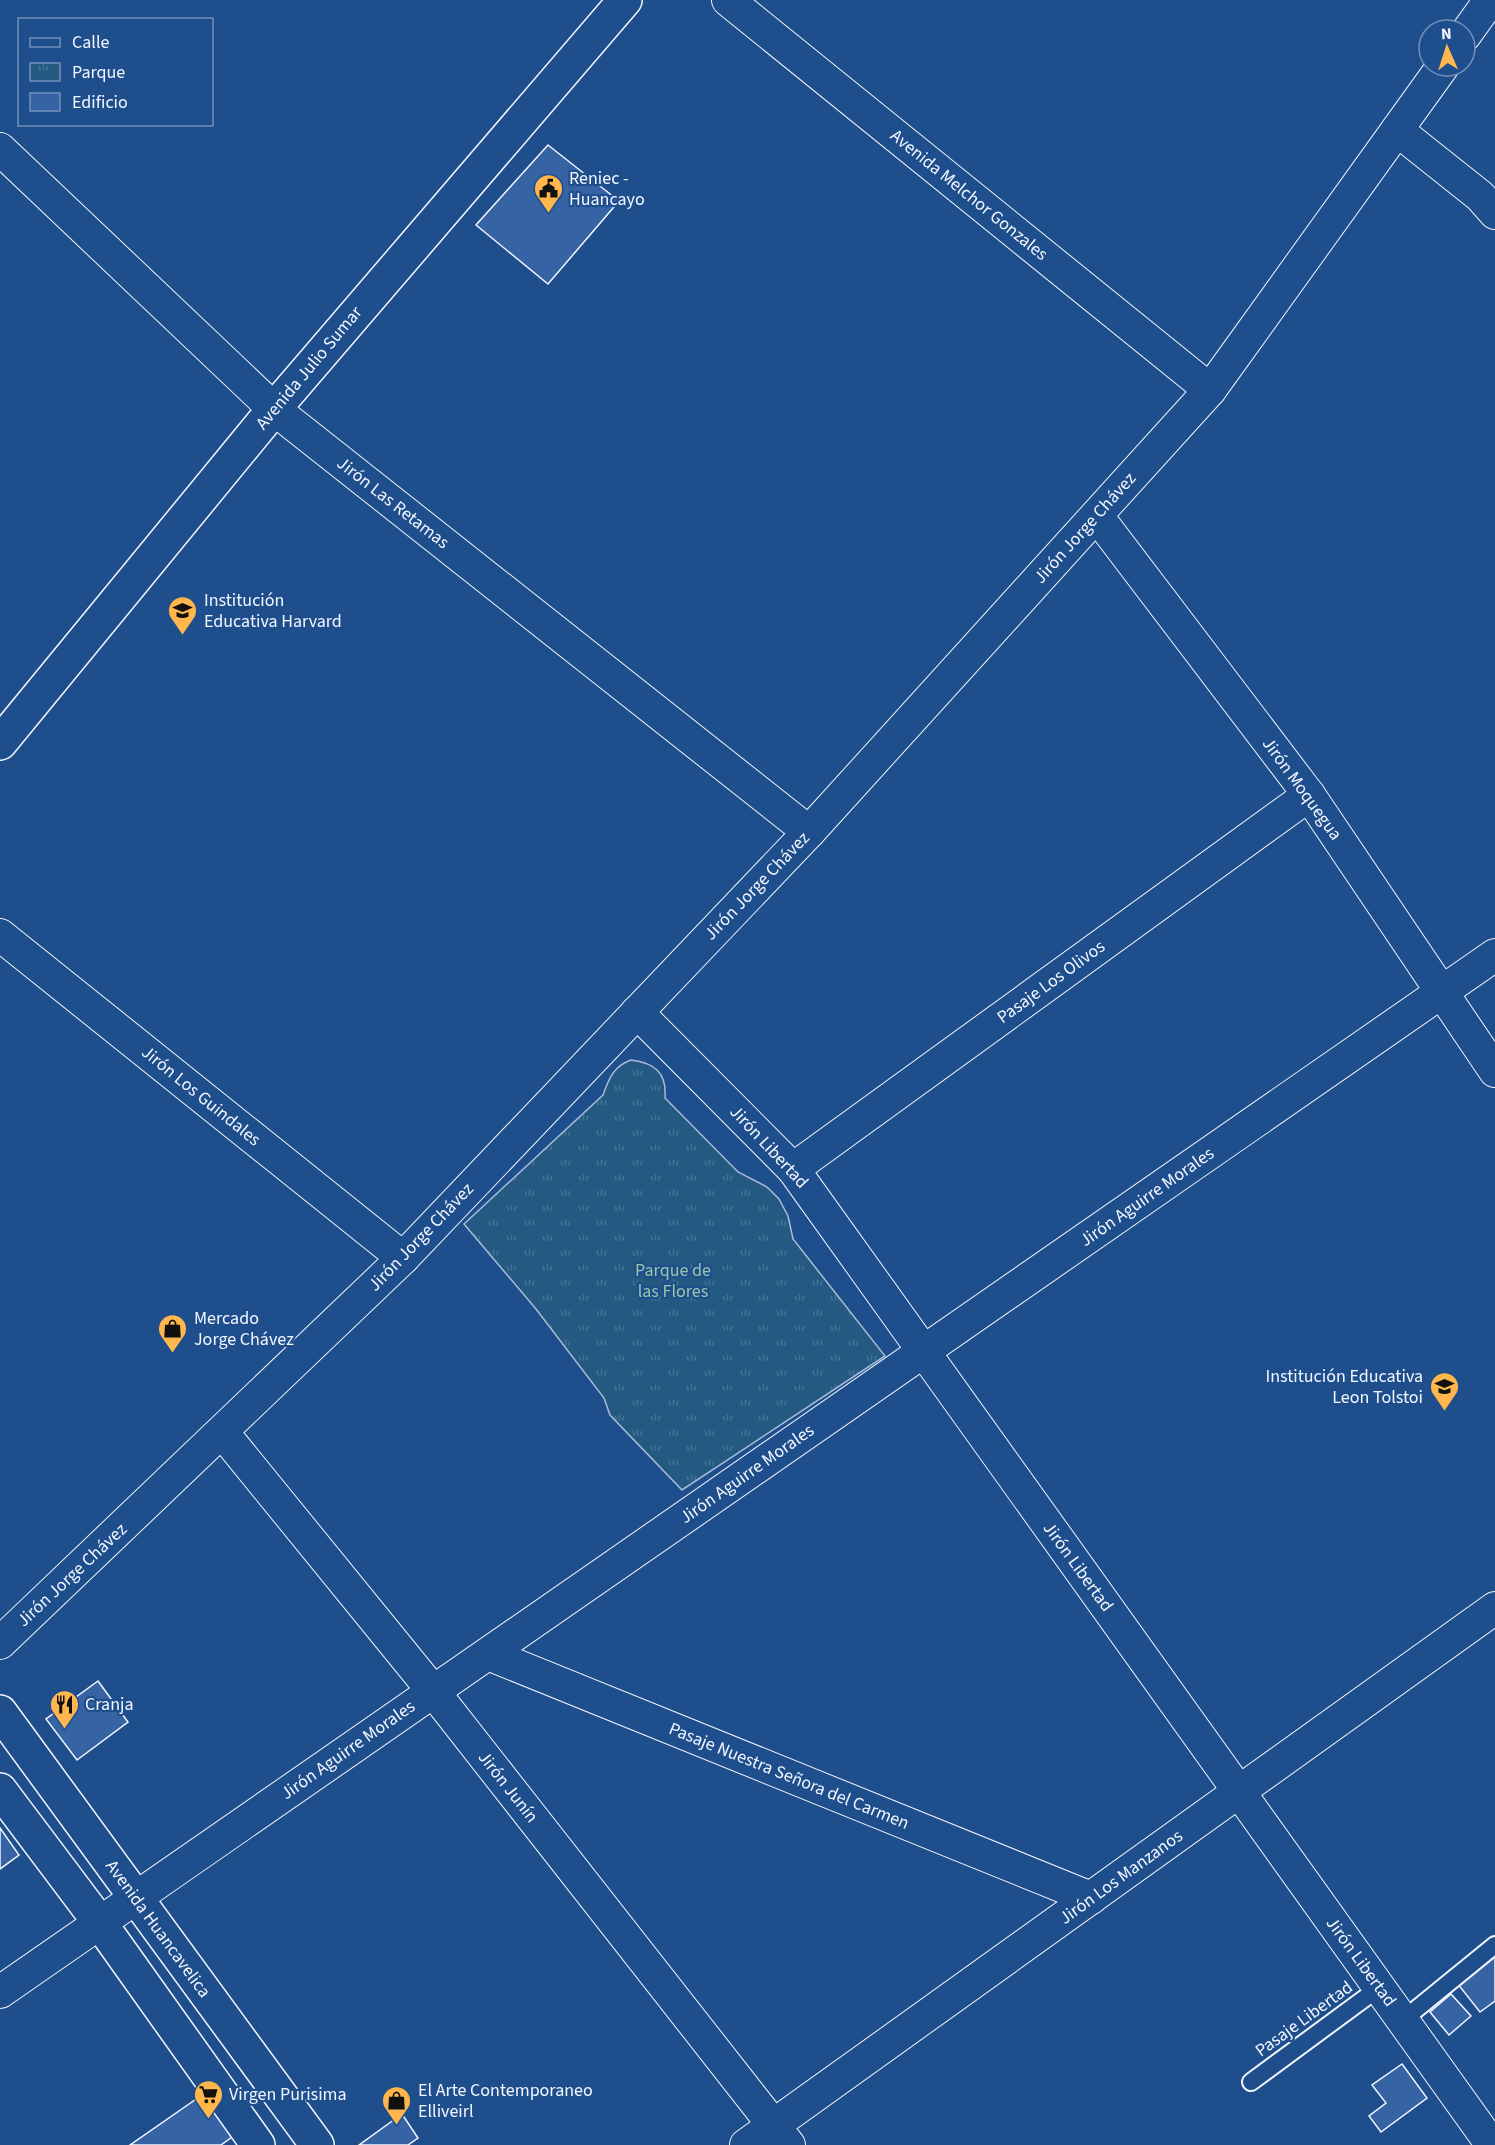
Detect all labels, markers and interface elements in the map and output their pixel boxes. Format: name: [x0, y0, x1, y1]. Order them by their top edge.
legend: [18, 18, 213, 126]
north arrow: [1417, 18, 1477, 78]
text: N: [1440, 23, 1452, 45]
text: Calle: [72, 30, 110, 55]
text: Parque: [72, 60, 125, 85]
text: Edificio: [72, 90, 128, 115]
street label: Avenida Melchor Gonzales: [885, 124, 1053, 266]
place label: Reniec - Huancayo: [569, 166, 645, 212]
public building icon: Reniec - Huancayo: [532, 172, 564, 214]
street label: Avenida Julio Sumar: [250, 300, 369, 435]
street label: Jirón Las Retamas: [332, 451, 454, 555]
street label: Jirón Jorge Chávez: [1028, 467, 1142, 589]
place label: Institución Educativa Harvard: [204, 588, 342, 634]
school or university icon: Institución Educativa Harvard: [167, 594, 199, 636]
street label: Jirón Moquegua: [1256, 732, 1348, 846]
street label: Jirón Jorge Chávez: [699, 826, 816, 946]
street label: Pasaje Los Olivos: [992, 934, 1110, 1030]
street label: Jirón Los Guindales: [136, 1040, 266, 1152]
street label: Jirón Libertad: [724, 1100, 814, 1194]
street label: Jirón Aguirre Morales: [1075, 1141, 1219, 1253]
street label: Jirón Jorge Chávez: [363, 1177, 480, 1297]
park label: Parque de las Flores: [635, 1258, 711, 1304]
place label: Mercado Jorge Chávez: [194, 1306, 294, 1352]
shop icon: Mercado Jorge Chávez: [157, 1312, 189, 1354]
place label: Institución Educativa Leon Tolstoi: [1265, 1364, 1423, 1410]
school or university icon: Institución Educativa Leon Tolstoi: [1428, 1370, 1460, 1412]
street label: Jirón Aguirre Morales: [675, 1418, 819, 1530]
street label: Jirón Jorge Chávez: [11, 1517, 133, 1633]
street label: Jirón Libertad: [1037, 1517, 1119, 1617]
restaurant icon: Cranja: [48, 1688, 80, 1730]
place label: Cranja: [85, 1692, 134, 1717]
street label: Jirón Aguirre Morales: [276, 1694, 420, 1806]
street label: Pasaje Nuestra Señora del Carmen: [665, 1716, 913, 1836]
street label: Jirón Junín: [472, 1746, 544, 1828]
street label: Jirón Los Manzanos: [1054, 1824, 1188, 1930]
street label: Avenida Huancavelica: [99, 1855, 217, 2003]
street label: Jirón Libertad: [1320, 1912, 1402, 2012]
street label: Pasaje Libertad: [1250, 1975, 1358, 2063]
supermarket icon: Virgen Purisima: [192, 2078, 224, 2120]
place label: El Arte Contemporaneo Elliveirl: [418, 2078, 593, 2124]
place label: Virgen Purisima: [229, 2082, 347, 2107]
shop icon: El Arte Contemporaneo Elliveirl: [381, 2084, 413, 2126]

